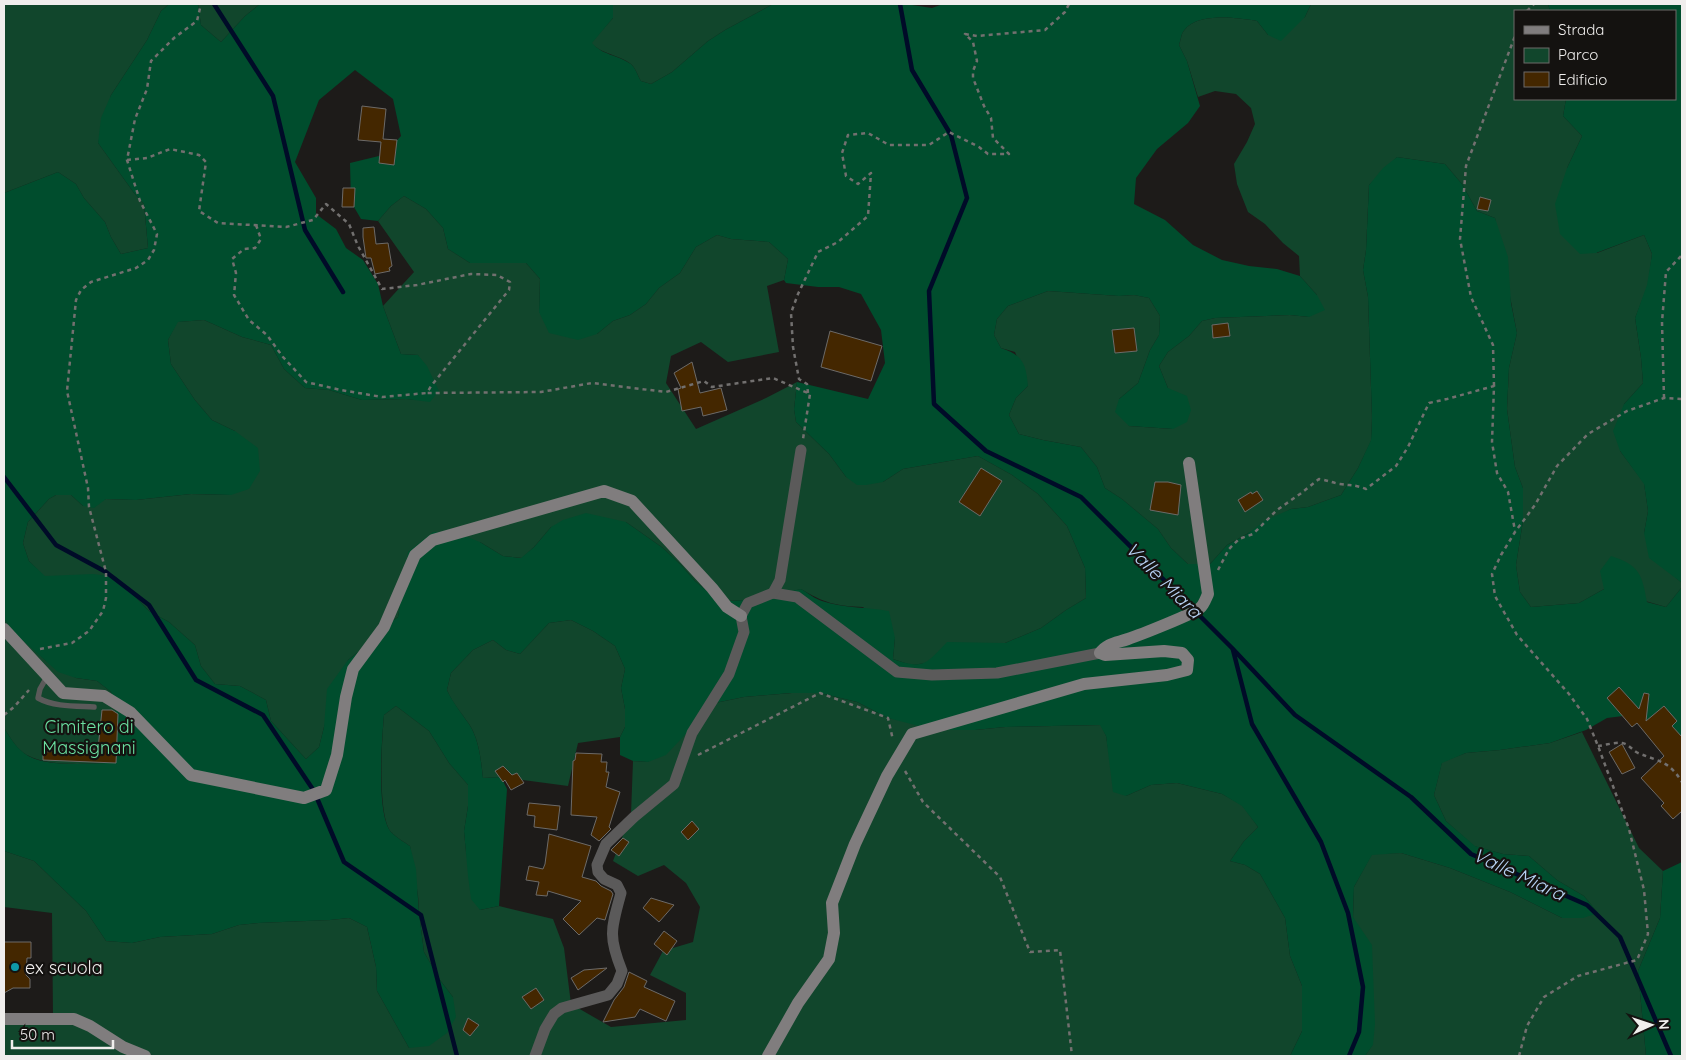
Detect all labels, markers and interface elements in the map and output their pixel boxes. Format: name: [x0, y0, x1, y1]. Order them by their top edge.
legend: [1514, 10, 1676, 100]
text: Strada: [1558, 20, 1604, 39]
text: Parco: [1558, 45, 1598, 64]
text: Edificio: [1558, 70, 1607, 89]
water label: Valle Miara: [1121, 537, 1208, 624]
park label: Cimitero di Massignani: [42, 715, 136, 759]
water label: Valle Miara: [1469, 842, 1570, 906]
place label: ex scuola: [25, 956, 103, 979]
marker: ex scuola: [9, 961, 21, 973]
north arrow: [1626, 1000, 1676, 1050]
scale bar: [12, 1018, 114, 1050]
text: N: [1655, 1019, 1673, 1030]
text: 50 m: [20, 1025, 55, 1044]

